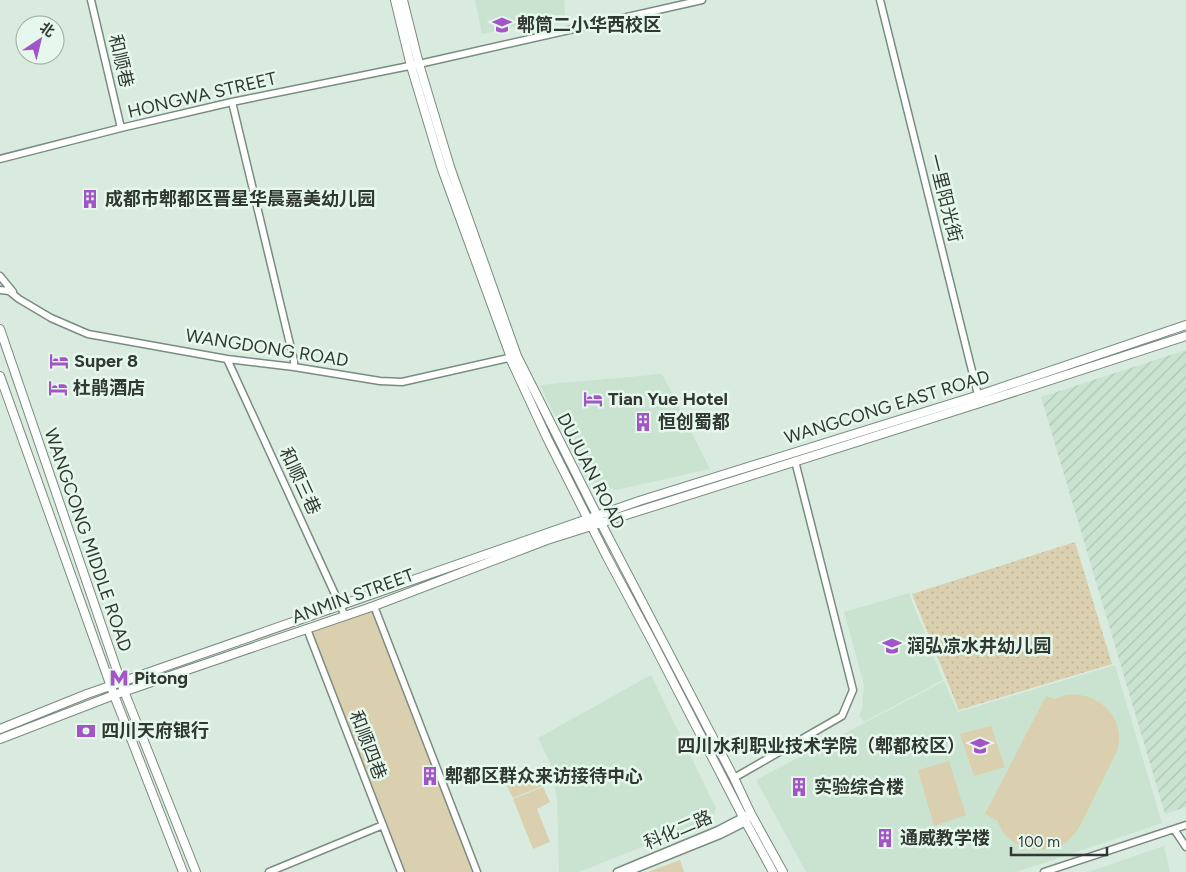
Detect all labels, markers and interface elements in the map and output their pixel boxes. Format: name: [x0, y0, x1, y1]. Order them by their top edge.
school or university icon: 郫筒二小华西校区: [491, 14, 513, 36]
place label: 郫筒二小华西校区: [517, 14, 661, 36]
north arrow: [15, 15, 65, 65]
text: 北: [37, 19, 58, 41]
street label: 和顺巷: [104, 32, 138, 90]
street label: HONGWA STREET: [126, 67, 279, 123]
street label: 一里阳光街: [923, 152, 967, 244]
building icon: 成都市郫都区晋星华晨嘉美幼儿园: [79, 188, 101, 210]
place label: 成都市郫都区晋星华晨嘉美幼儿园: [105, 188, 375, 210]
street label: WANGDONG ROAD: [184, 324, 350, 372]
hotel icon: Super 8: [48, 350, 70, 372]
place label: Super 8: [74, 350, 138, 372]
street label: WANGCONG EAST ROAD: [782, 365, 992, 449]
hotel icon: 杜鹃酒店: [47, 377, 69, 399]
place label: 杜鹃酒店: [73, 377, 145, 399]
hotel icon: Tian Yue Hotel: [582, 388, 604, 410]
place label: Tian Yue Hotel: [608, 388, 728, 410]
street label: DUJUAN ROAD: [552, 409, 630, 533]
building icon: 恒创蜀都: [632, 411, 654, 433]
place label: 恒创蜀都: [658, 411, 730, 433]
street label: WANGCONG MIDDLE ROAD: [39, 425, 137, 655]
street label: 和顺三巷: [275, 444, 325, 518]
street label: ANMIN STREET: [289, 564, 417, 628]
school or university icon: 润弘凉水井幼儿园: [881, 635, 903, 657]
place label: 润弘凉水井幼儿园: [907, 635, 1051, 657]
metro station icon: Pitong: [108, 667, 130, 689]
place label: Pitong: [134, 667, 188, 689]
street label: 和顺四巷: [345, 707, 391, 783]
bank icon: 四川天府银行: [75, 720, 97, 742]
place label: 四川天府银行: [101, 720, 209, 742]
place label: 四川水利职业技术学院（郫都校区）: [677, 735, 965, 757]
school or university icon: 四川水利职业技术学院（郫都校区）: [969, 735, 991, 757]
building icon: 郫都区群众来访接待中心: [419, 765, 441, 787]
place label: 郫都区群众来访接待中心: [445, 765, 643, 787]
building icon: 实验综合楼: [788, 776, 810, 798]
place label: 实验综合楼: [814, 776, 904, 798]
street label: 科化二路: [641, 806, 715, 854]
scale bar: [1011, 824, 1107, 856]
building icon: 通威教学楼: [874, 827, 896, 849]
place label: 通威教学楼: [900, 827, 990, 849]
text: 100 m: [1018, 833, 1060, 851]

